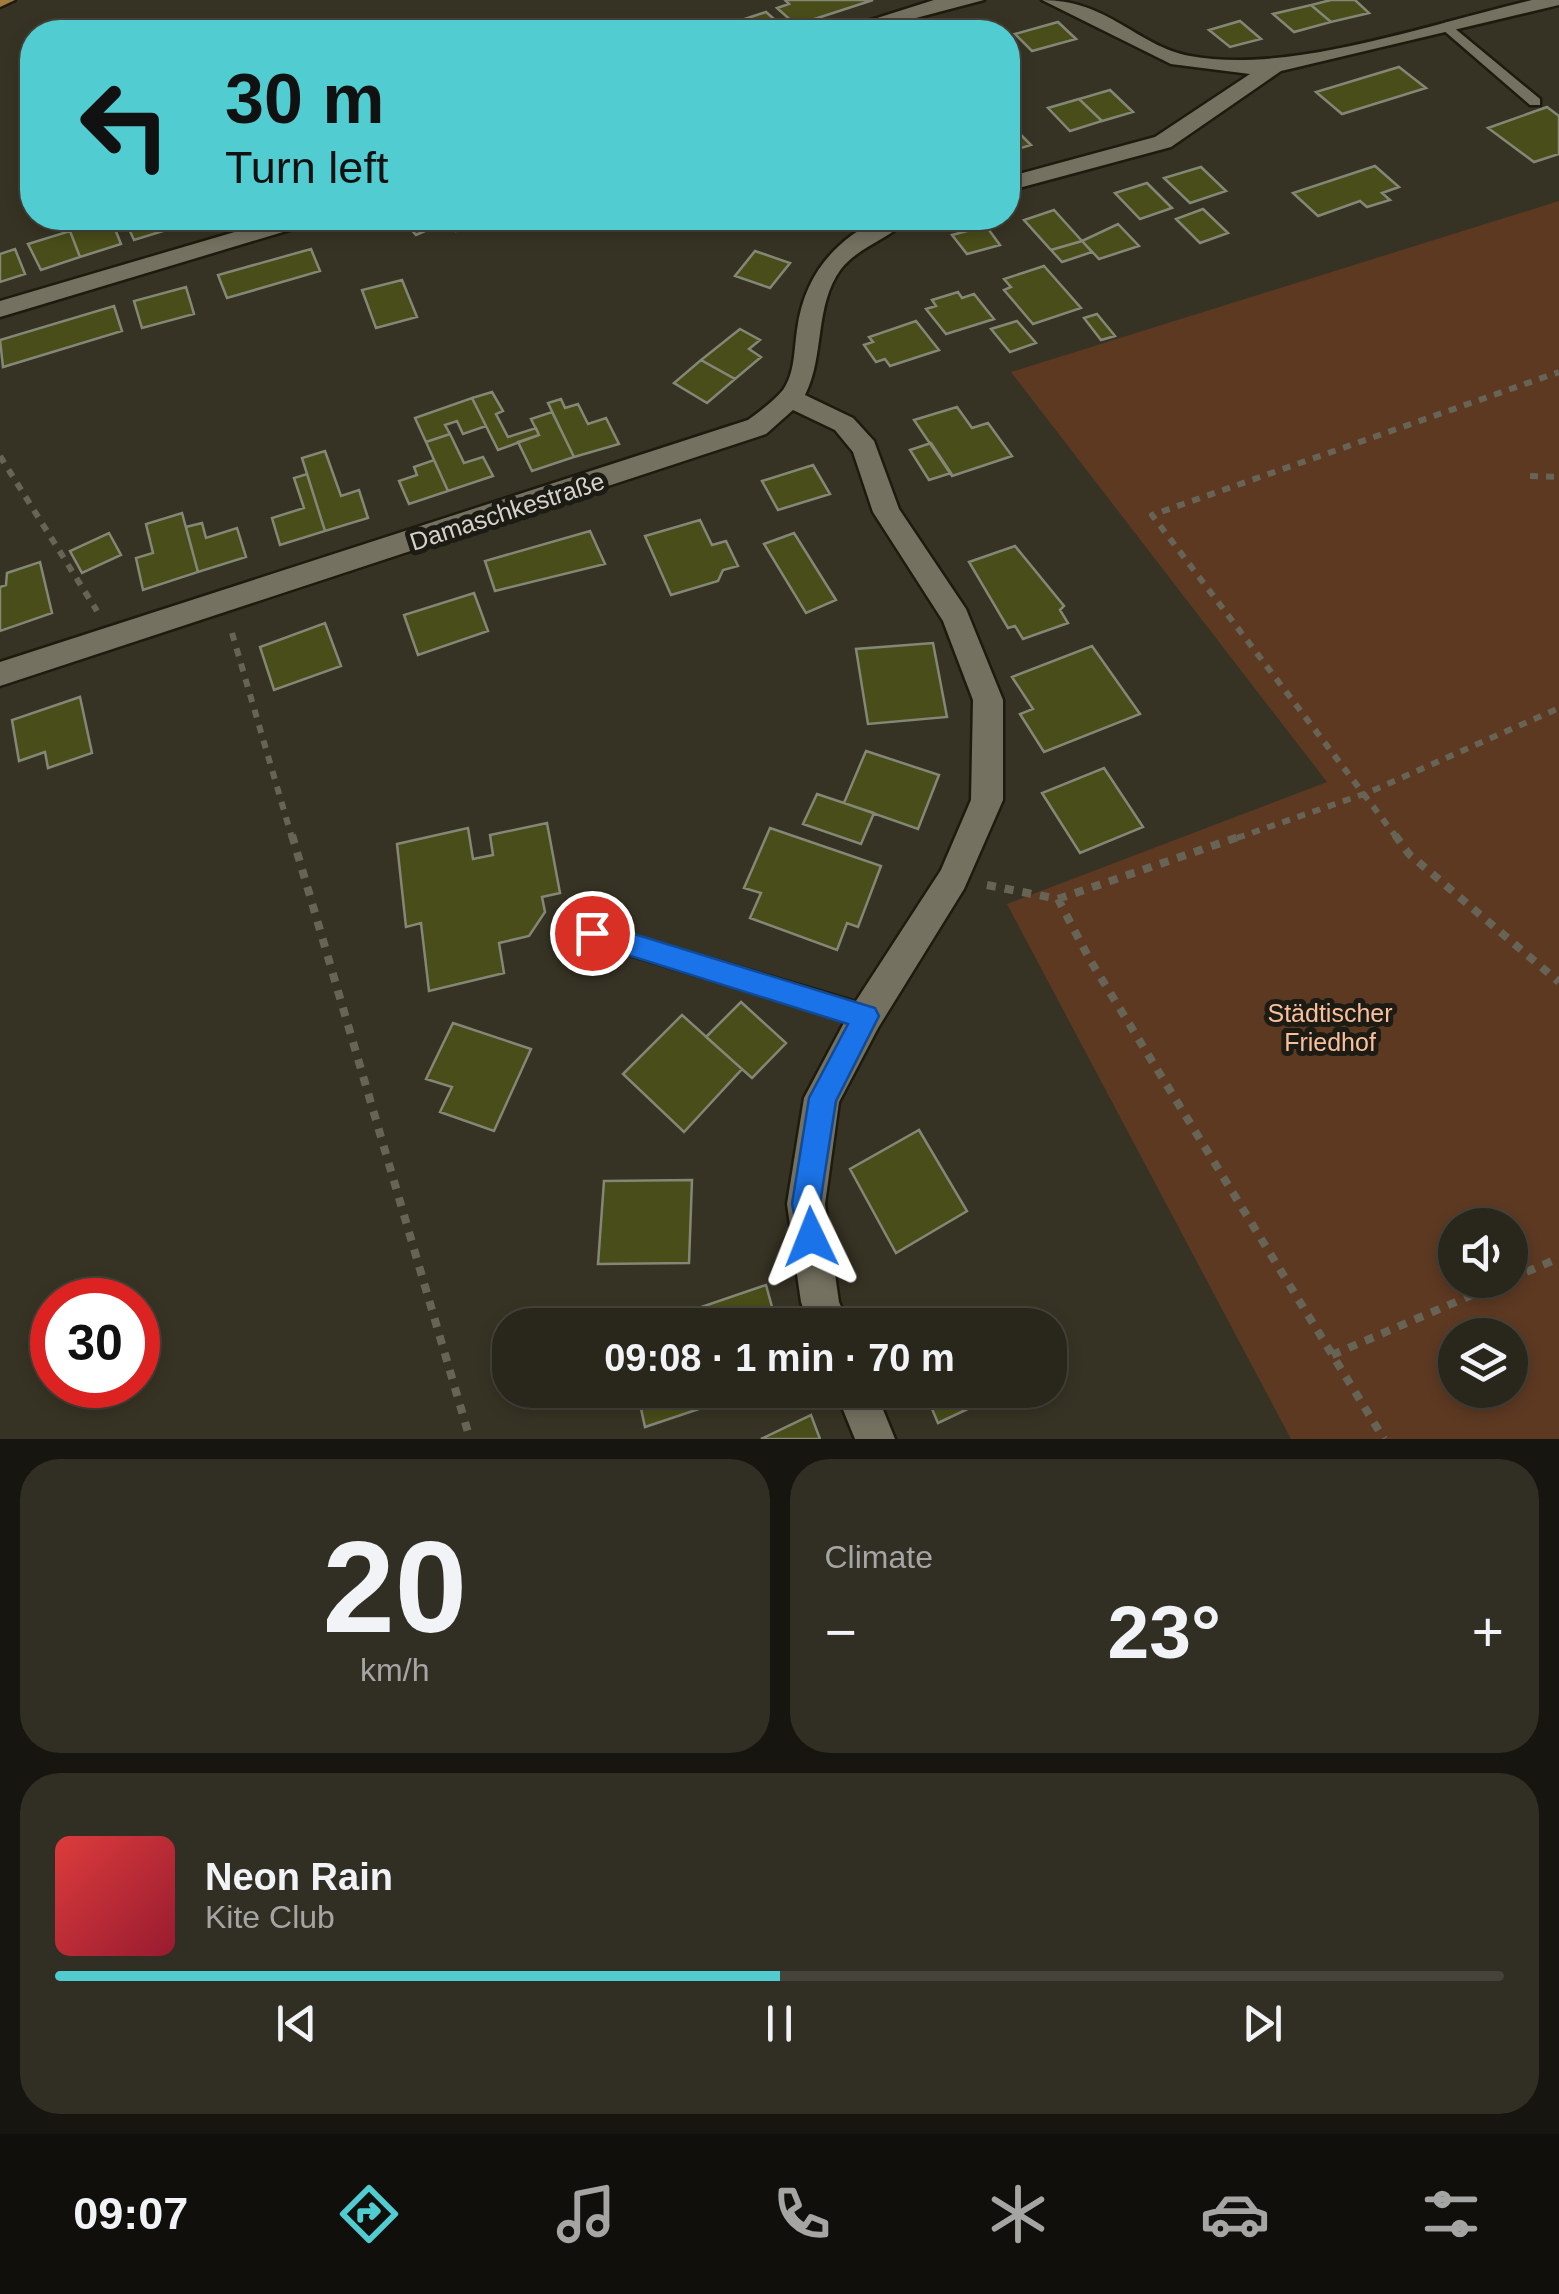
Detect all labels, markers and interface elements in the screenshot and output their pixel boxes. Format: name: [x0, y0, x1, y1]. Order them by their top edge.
icon: left: [60, 60, 190, 190]
text: 30 m: [225, 60, 385, 138]
text: Turn left: [225, 142, 388, 193]
street label: Damaschkestraße: [406, 466, 608, 556]
pin: [550, 891, 635, 976]
icon: arrive: [565, 906, 620, 961]
park label: Städtischer Friedhof: [1267, 999, 1393, 1056]
position arrow: [759, 1185, 863, 1289]
map controls: [1438, 1208, 1528, 1408]
button: sound: [1438, 1208, 1528, 1298]
speed limit sign: 30: [30, 1278, 160, 1408]
button: layers: [1438, 1318, 1528, 1408]
text: 09:08 · 1 min · 70 m: [604, 1337, 955, 1379]
text: 20: [322, 1514, 467, 1660]
text: Climate: [825, 1539, 933, 1575]
text: 23°: [1108, 1590, 1221, 1674]
text: −: [825, 1601, 857, 1663]
text: +: [1472, 1601, 1504, 1663]
text: km/h: [360, 1652, 429, 1688]
text: Neon Rain: [205, 1856, 393, 1898]
text: Kite Club: [205, 1899, 335, 1935]
icon: previous: [269, 1996, 324, 2051]
icon: pause: [752, 1996, 807, 2051]
icon: next: [1235, 1996, 1290, 2051]
icon: directions: [334, 2179, 404, 2249]
icon: music: [551, 2179, 621, 2249]
icon: phone: [767, 2179, 837, 2249]
icon: climate: [983, 2179, 1053, 2249]
icon: car: [1200, 2179, 1270, 2249]
icon: filters: [1416, 2179, 1486, 2249]
text: 09:07: [73, 2188, 188, 2239]

